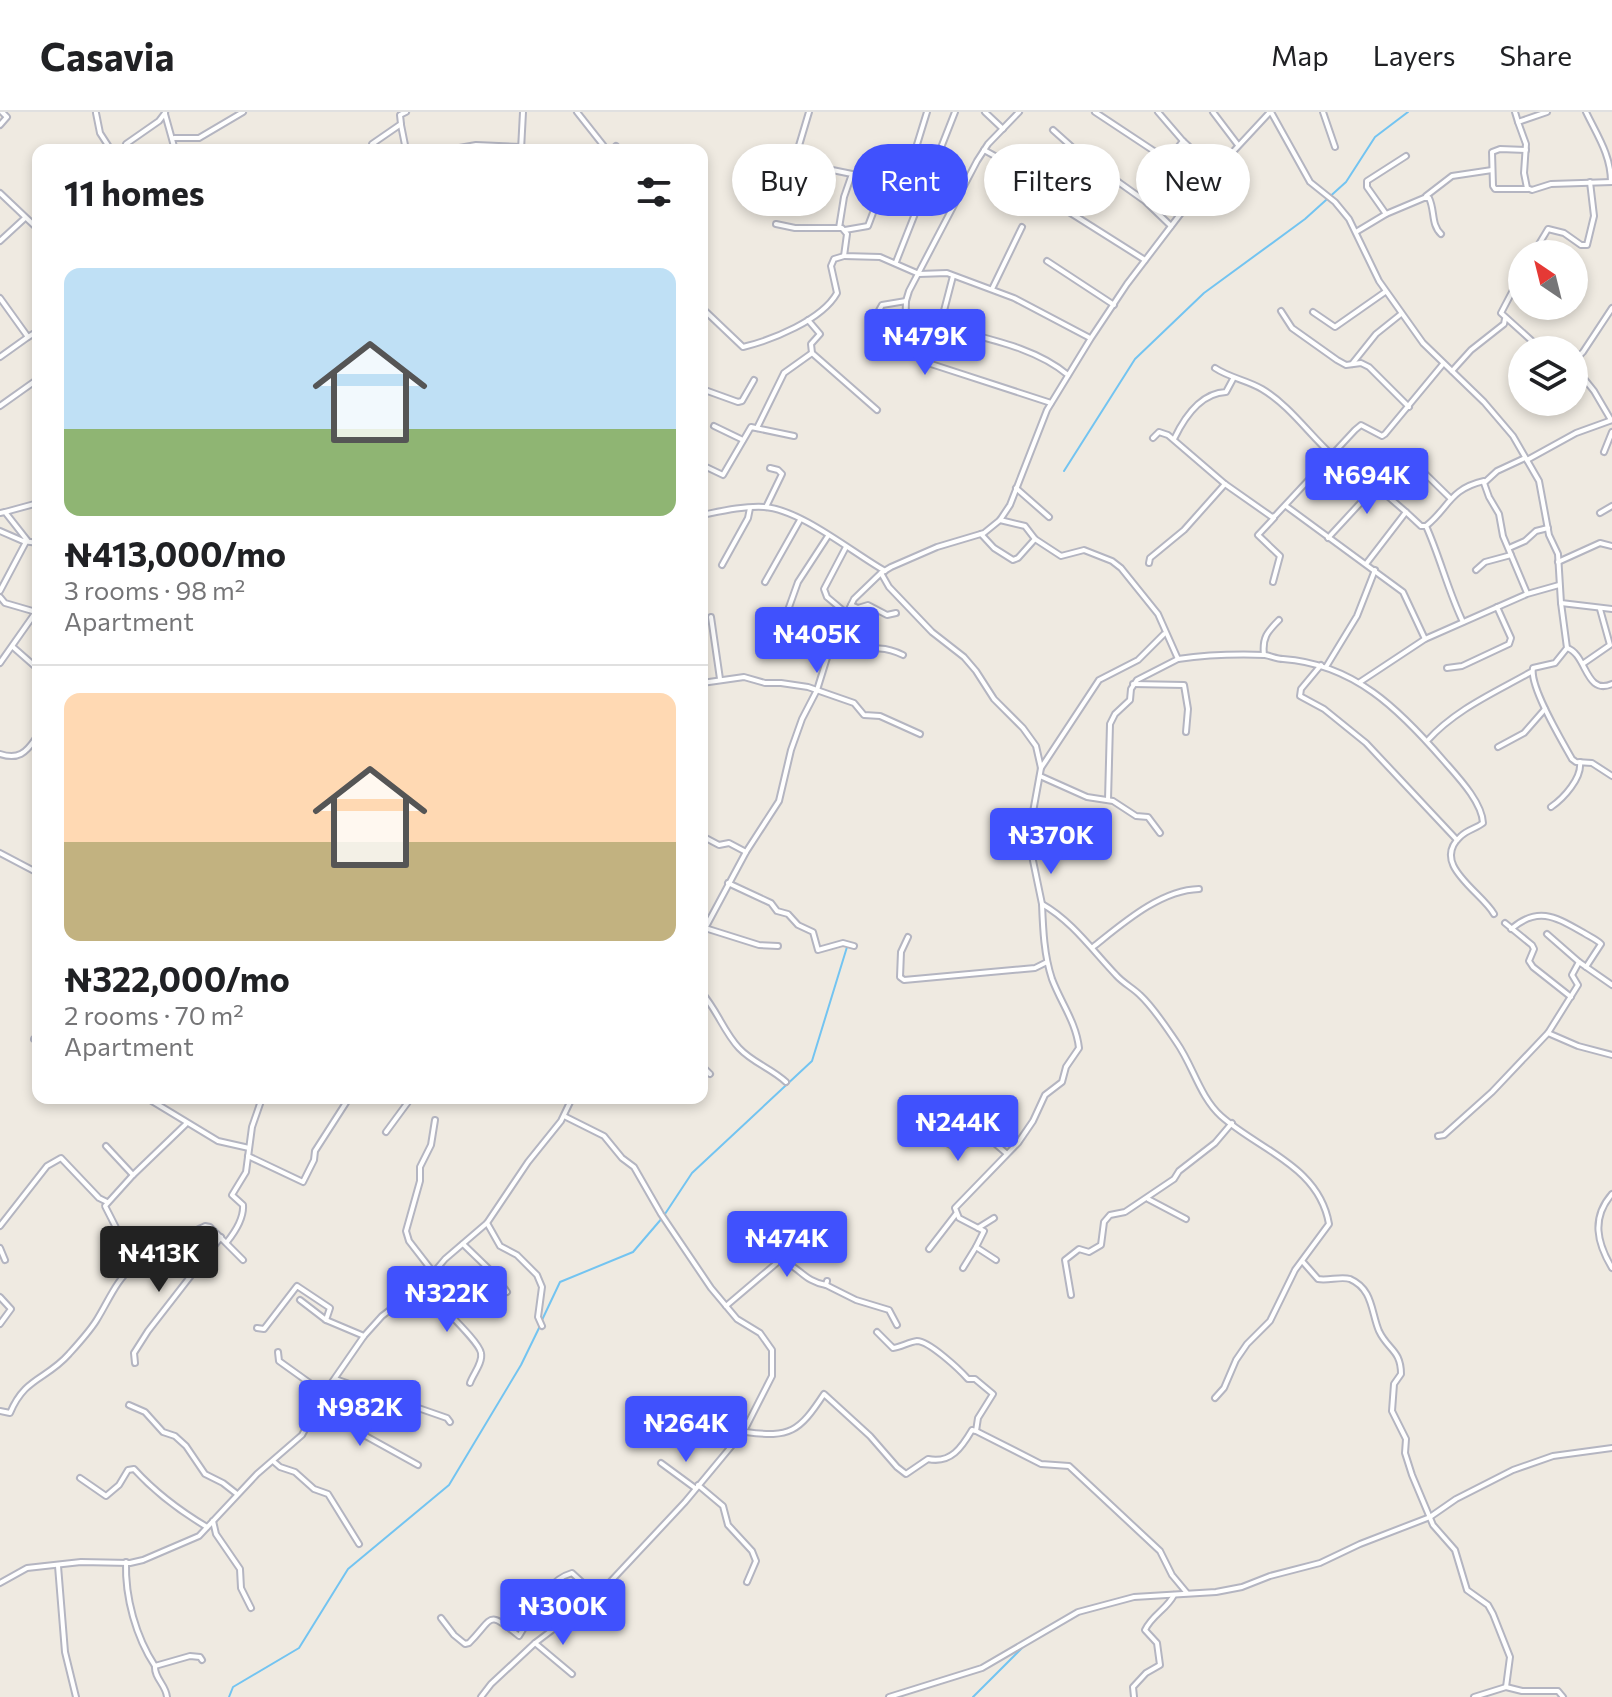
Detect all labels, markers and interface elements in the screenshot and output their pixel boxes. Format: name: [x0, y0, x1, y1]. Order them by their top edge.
text: Casavia: [40, 32, 174, 79]
text: Map: [1271, 38, 1329, 72]
text: Layers: [1373, 38, 1455, 72]
text: Share: [1499, 38, 1572, 72]
chip: Buy: [732, 144, 836, 216]
chip: Rent: [852, 144, 968, 216]
chip: Filters: [984, 144, 1120, 216]
chip: New: [1136, 144, 1250, 216]
icon: filters: [632, 170, 676, 214]
text: 11 homes: [64, 171, 205, 213]
north arrow: [1508, 240, 1588, 320]
map controls: [1508, 240, 1588, 416]
pin: ₦479K: [869, 309, 981, 377]
text: ₦479K: [882, 319, 968, 350]
icon: home: [298, 320, 442, 464]
button: layers: [1508, 336, 1588, 416]
pin: ₦694K: [1311, 448, 1423, 516]
text: ₦694K: [1323, 458, 1411, 489]
text: ₦413,000/mo: [64, 532, 286, 574]
text: 3 rooms · 98 m²: [64, 574, 245, 605]
text: Apartment: [64, 605, 194, 636]
pin: ₦405K: [761, 607, 873, 675]
text: ₦405K: [773, 617, 861, 648]
icon: home: [298, 745, 442, 889]
pin: ₦370K: [995, 808, 1107, 876]
text: ₦370K: [1008, 818, 1094, 849]
text: ₦322,000/mo: [64, 957, 290, 999]
text: 2 rooms · 70 m²: [64, 999, 244, 1030]
text: Apartment: [64, 1030, 194, 1061]
pin: ₦244K: [902, 1095, 1014, 1163]
text: ₦244K: [915, 1105, 1001, 1136]
pin: ₦474K: [731, 1211, 843, 1279]
text: ₦474K: [745, 1221, 829, 1252]
pin: ₦413K: [103, 1226, 215, 1294]
text: ₦413K: [118, 1236, 200, 1267]
pin: ₦322K: [391, 1266, 503, 1334]
text: ₦322K: [405, 1276, 489, 1307]
pin: ₦982K: [304, 1380, 416, 1448]
text: ₦982K: [317, 1390, 403, 1421]
pin: ₦264K: [630, 1396, 742, 1464]
text: ₦264K: [643, 1406, 729, 1437]
pin: ₦300K: [507, 1579, 619, 1647]
text: ₦300K: [518, 1589, 608, 1620]

